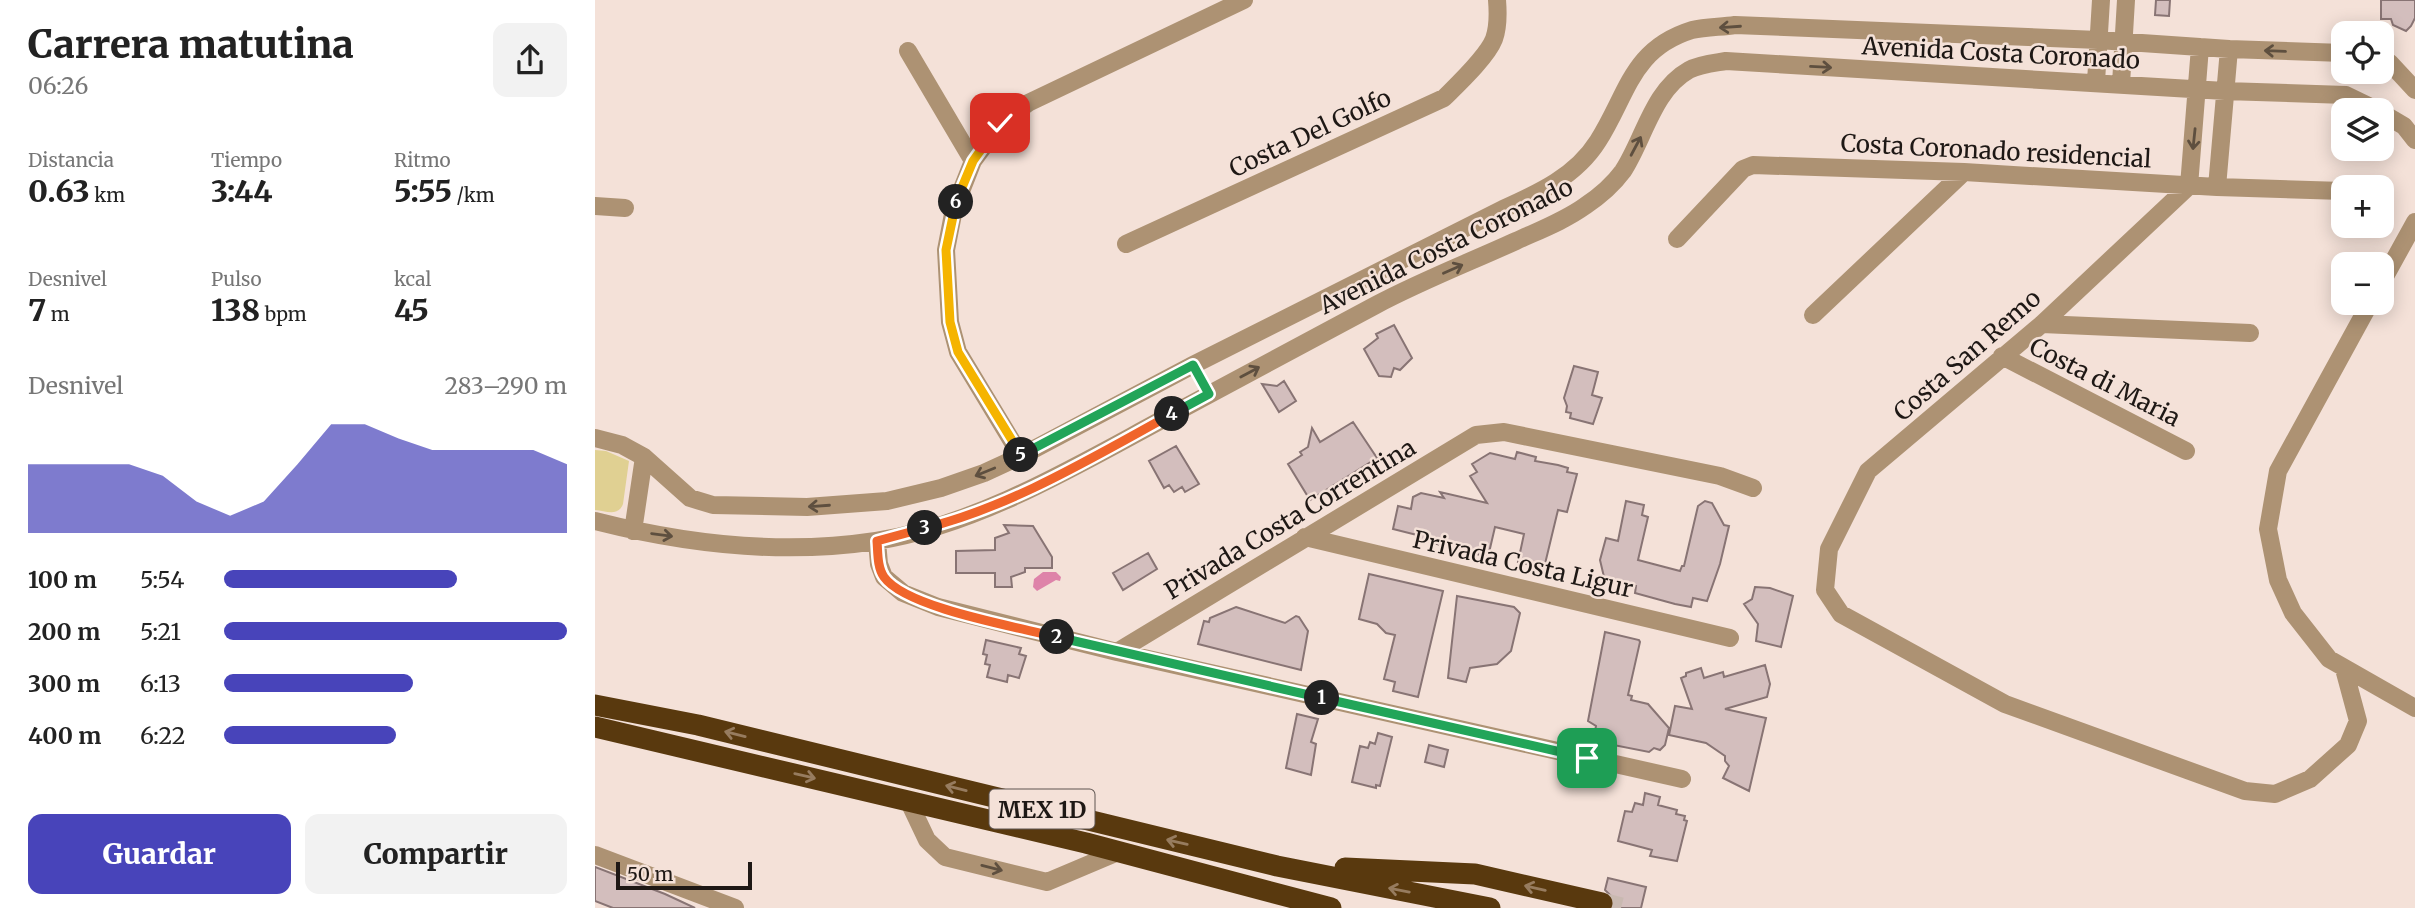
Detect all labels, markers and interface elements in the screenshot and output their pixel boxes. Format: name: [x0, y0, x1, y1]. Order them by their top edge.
one-way arrow: [1719, 20, 1742, 33]
text: Carrera matutina: [28, 21, 354, 68]
map controls: [2331, 21, 2394, 315]
button: locate: [2331, 21, 2394, 84]
button: share: [493, 23, 567, 97]
street label: Avenida Costa Coronado: [1860, 30, 2141, 76]
one-way arrow: [2264, 44, 2287, 57]
one-way arrow: [1810, 61, 1832, 74]
text: 06:26: [28, 71, 88, 100]
street label: Costa Del Golfo: [1224, 82, 1396, 184]
pin: [970, 93, 1030, 153]
button: layers: [2331, 98, 2394, 161]
icon: check: [981, 104, 1019, 142]
street label: Costa Coronado residencial: [1840, 127, 2152, 175]
one-way arrow: [2187, 127, 2200, 150]
one-way arrow: [1630, 136, 1644, 156]
text: Distancia: [28, 148, 114, 172]
text: Tiempo: [211, 148, 282, 172]
text: Ritmo: [394, 148, 451, 172]
street label: Avenida Costa Coronado: [1313, 171, 1578, 321]
text: 0.63: [28, 172, 90, 210]
text: 3:44: [211, 172, 273, 210]
text: 5:55: [394, 172, 452, 210]
button: +: [2331, 175, 2394, 238]
text: km: [90, 183, 125, 207]
text: /km: [452, 183, 495, 207]
pin: 6: [939, 184, 973, 220]
text: 6: [950, 189, 961, 213]
button: −: [2331, 252, 2394, 315]
one-way arrow: [1442, 262, 1463, 275]
text: Desnivel: [28, 267, 107, 291]
text: Pulso: [211, 267, 261, 291]
text: kcal: [394, 267, 431, 291]
street label: Costa San Remo: [1887, 283, 2047, 427]
text: 7: [28, 291, 46, 329]
text: 138: [211, 291, 260, 329]
text: 45: [394, 291, 429, 329]
text: m: [46, 302, 70, 326]
text: bpm: [260, 302, 307, 326]
street label: Costa di Maria: [2024, 331, 2186, 433]
one-way arrow: [1239, 365, 1260, 378]
text: Desnivel: [28, 371, 123, 400]
text: 283–290 m: [444, 371, 567, 400]
pin: 4: [1155, 396, 1189, 432]
text: 4: [1165, 401, 1178, 425]
street label: Privada Costa Correntina: [1159, 432, 1421, 606]
pin: 5: [1003, 438, 1039, 472]
text: 5: [1015, 442, 1026, 466]
one-way arrow: [975, 466, 996, 479]
one-way arrow: [809, 500, 831, 513]
pin: 3: [907, 510, 943, 546]
text: 3: [919, 515, 930, 539]
street label: Privada Costa Ligur: [1410, 524, 1636, 604]
one-way arrow: [650, 529, 673, 542]
text: 100 m: [28, 565, 97, 594]
text: 5:54: [140, 565, 185, 594]
text: 200 m: [28, 617, 100, 646]
text: 5:21: [140, 617, 181, 646]
pin: 2: [1039, 620, 1075, 654]
text: 2: [1051, 624, 1062, 648]
text: 300 m: [28, 669, 100, 698]
text: 6:13: [140, 669, 181, 698]
pin: 1: [1305, 680, 1339, 716]
text: 1: [1317, 685, 1326, 709]
text: 400 m: [28, 721, 102, 750]
text: 6:22: [140, 721, 185, 750]
one-way arrow: [724, 727, 747, 740]
pin: [1557, 728, 1617, 788]
icon: arrive: [1568, 739, 1606, 777]
one-way arrow: [793, 770, 816, 783]
one-way arrow: [945, 781, 968, 794]
road number: MEX 1D: [989, 790, 1095, 828]
button: Guardar: [28, 814, 291, 894]
button: Compartir: [305, 814, 567, 894]
one-way arrow: [1166, 834, 1189, 848]
scale bar: [616, 859, 753, 891]
text: 50 m: [627, 862, 673, 886]
one-way arrow: [980, 862, 1003, 875]
one-way arrow: [1524, 881, 1547, 894]
one-way arrow: [1388, 883, 1411, 896]

